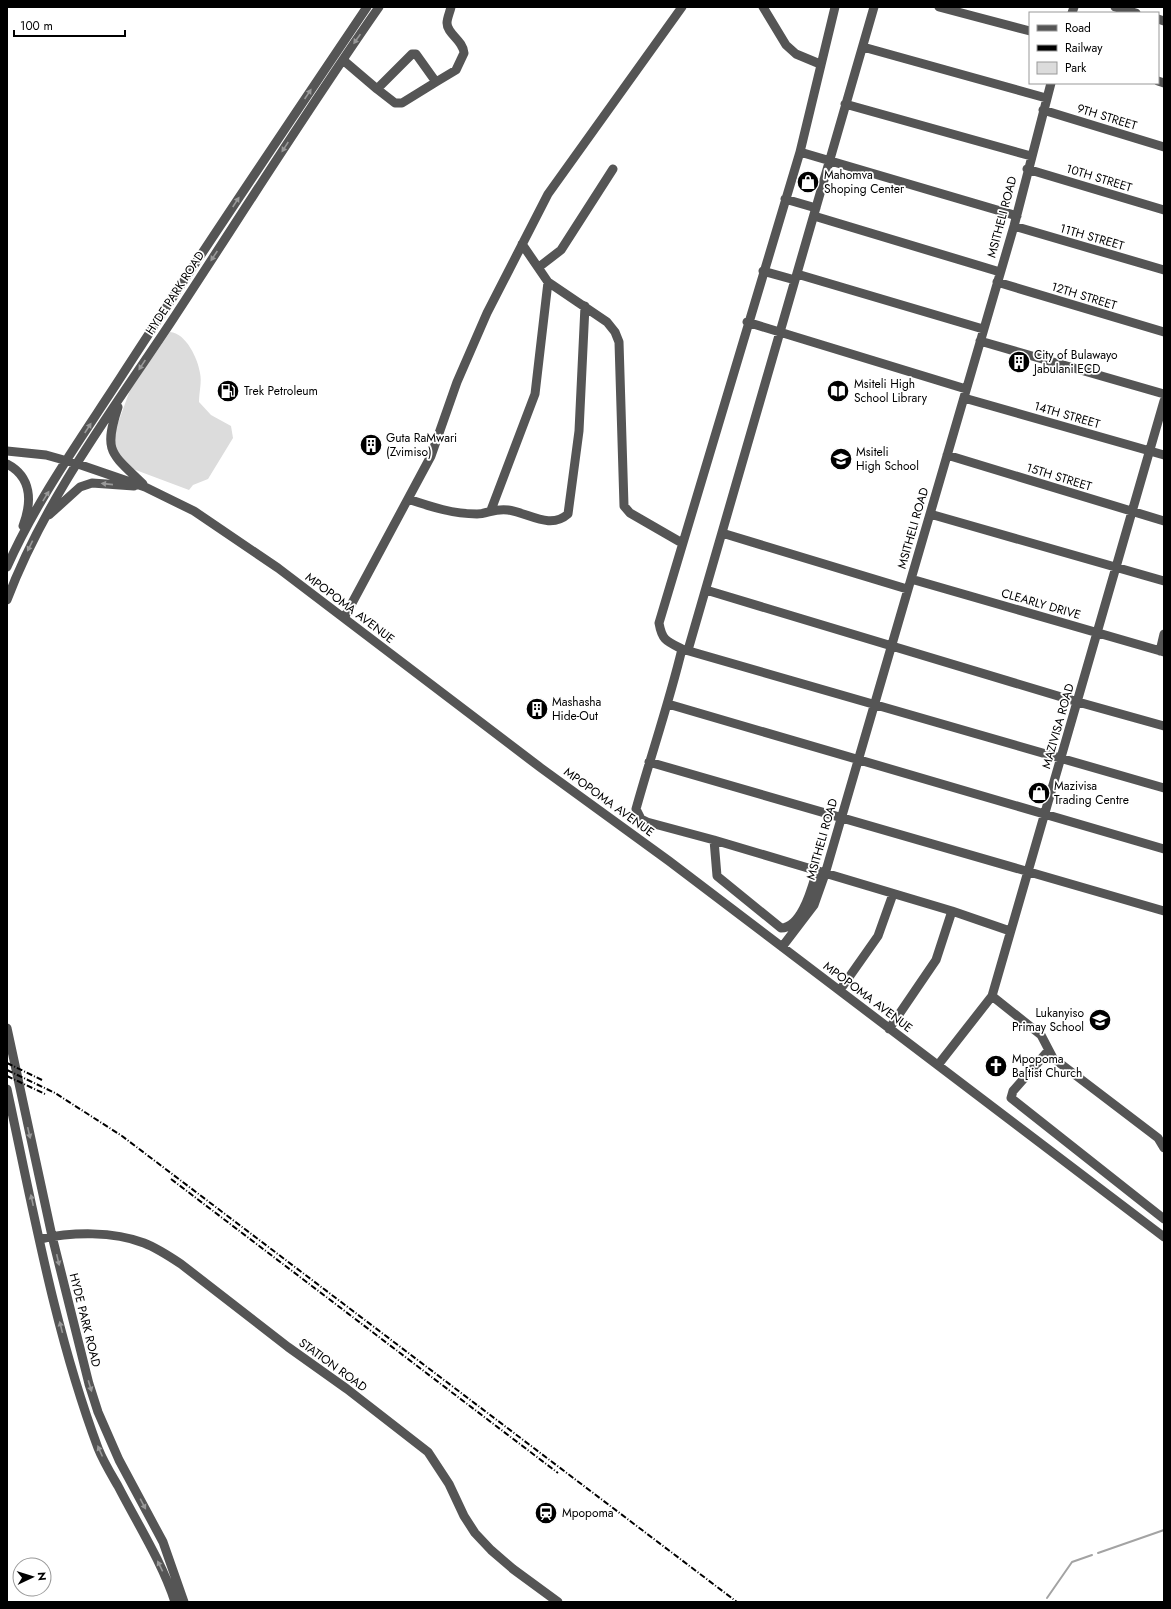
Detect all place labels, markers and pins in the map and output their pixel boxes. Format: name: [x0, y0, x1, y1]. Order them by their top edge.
place label: Mahomva Shoping Center: [824, 166, 905, 198]
shop icon: Mahomva Shoping Center: [795, 169, 821, 195]
place label: City of Bulawayo Jabulani ECD: [1032, 346, 1118, 378]
building icon: City of Bulawayo Jabulani ECD: [1006, 349, 1032, 375]
place label: Msiteli High School Library: [854, 375, 928, 407]
fuel station icon: Trek Petroleum: [215, 378, 241, 404]
library icon: Msiteli High School Library: [825, 378, 851, 404]
place label: Trek Petroleum: [244, 382, 318, 400]
place label: Guta RaMwari (Zvimiso): [386, 429, 457, 461]
building icon: Guta RaMwari (Zvimiso): [358, 432, 384, 458]
place label: Msiteli High School: [856, 443, 919, 475]
school or university icon: Msiteli High School: [828, 446, 854, 472]
place label: Mashasha Hide-Out: [552, 693, 602, 725]
building icon: Mashasha Hide-Out: [524, 696, 550, 722]
place label: Mazivisa Trading Centre: [1054, 777, 1129, 809]
shop icon: Mazivisa Trading Centre: [1026, 780, 1052, 806]
place label: Lukanyiso Primay School: [1012, 1004, 1084, 1036]
school or university icon: Lukanyiso Primay School: [1087, 1007, 1113, 1033]
place label: Mpopoma Ba[tist Church: [1012, 1050, 1082, 1082]
church icon: Mpopoma Ba[tist Church: [983, 1053, 1009, 1079]
station icon: Mpopoma: [533, 1500, 559, 1526]
place label: Mpopoma: [562, 1504, 614, 1522]

